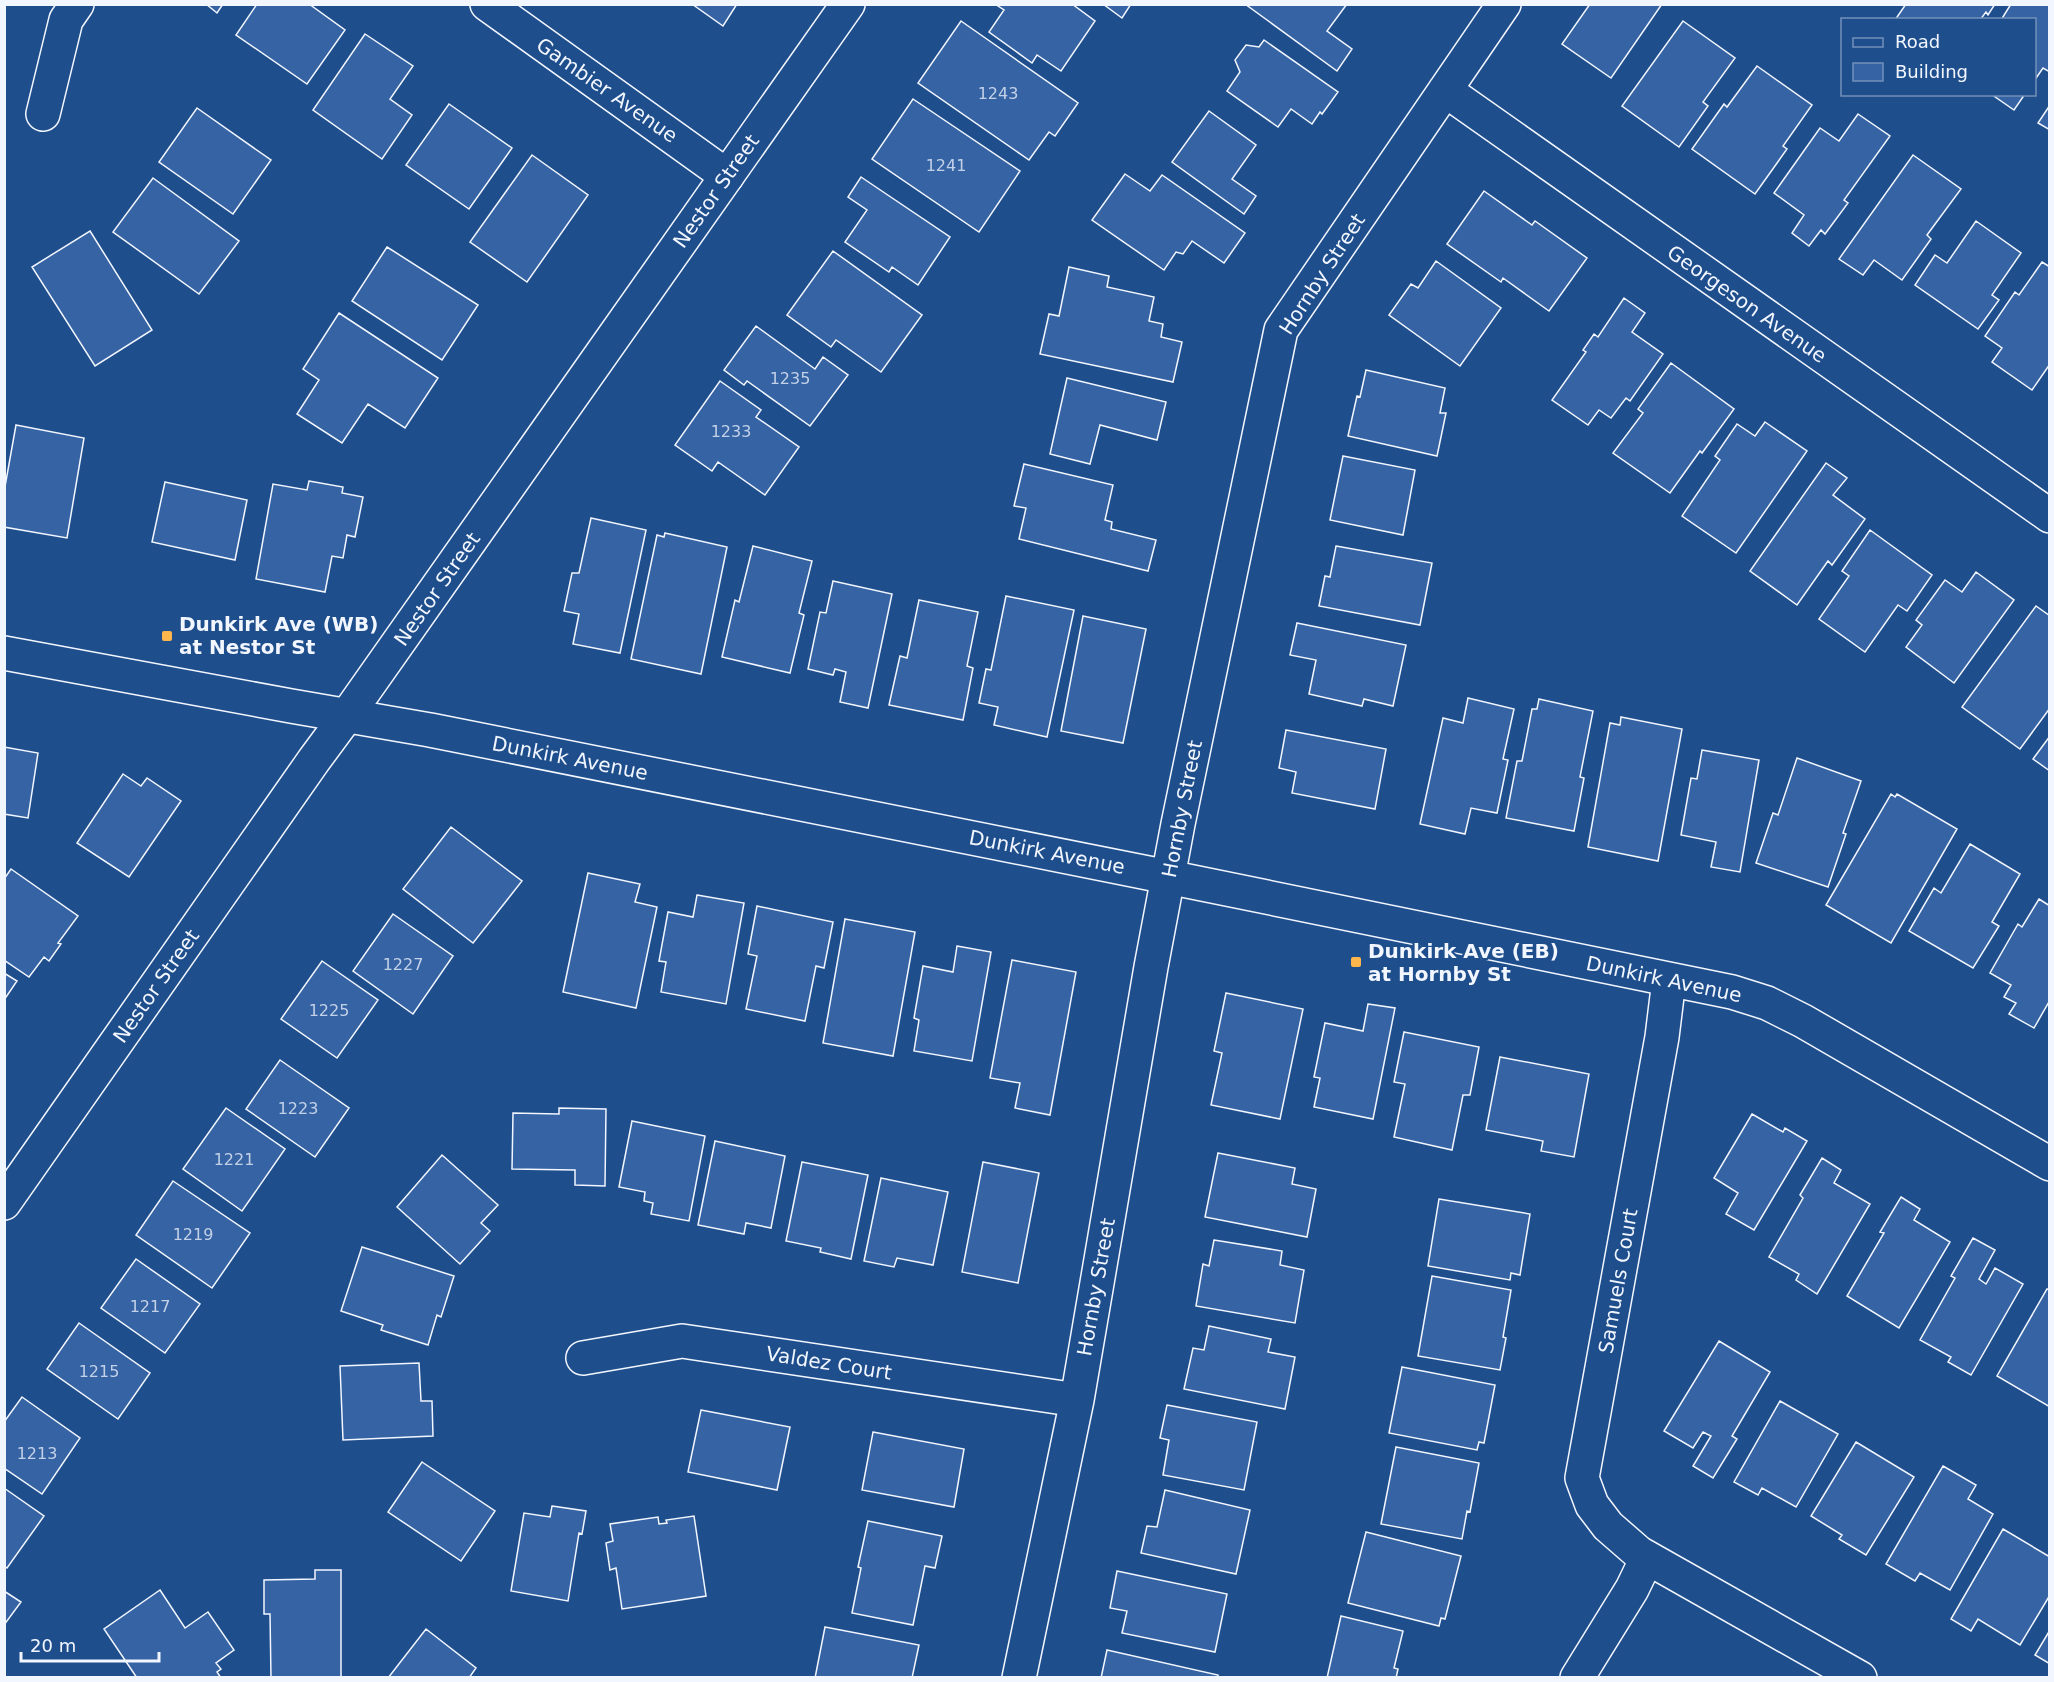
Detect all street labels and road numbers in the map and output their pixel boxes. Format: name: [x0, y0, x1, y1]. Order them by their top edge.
street label: Gambier Avenue: [532, 32, 682, 148]
street label: Nestor Street: [668, 129, 764, 252]
street label: Hornby Street: [1274, 209, 1370, 339]
street label: Georgeson Avenue: [1663, 240, 1831, 368]
street label: Nestor Street: [389, 527, 485, 650]
street label: Dunkirk Avenue: [490, 731, 650, 785]
street label: Hornby Street: [1157, 738, 1207, 880]
street label: Dunkirk Avenue: [967, 825, 1127, 879]
street label: Nestor Street: [108, 924, 204, 1047]
street label: Dunkirk Avenue: [1584, 951, 1744, 1007]
street label: Samuels Court: [1593, 1207, 1643, 1355]
street label: Hornby Street: [1072, 1216, 1120, 1358]
street label: Valdez Court: [765, 1341, 894, 1385]

